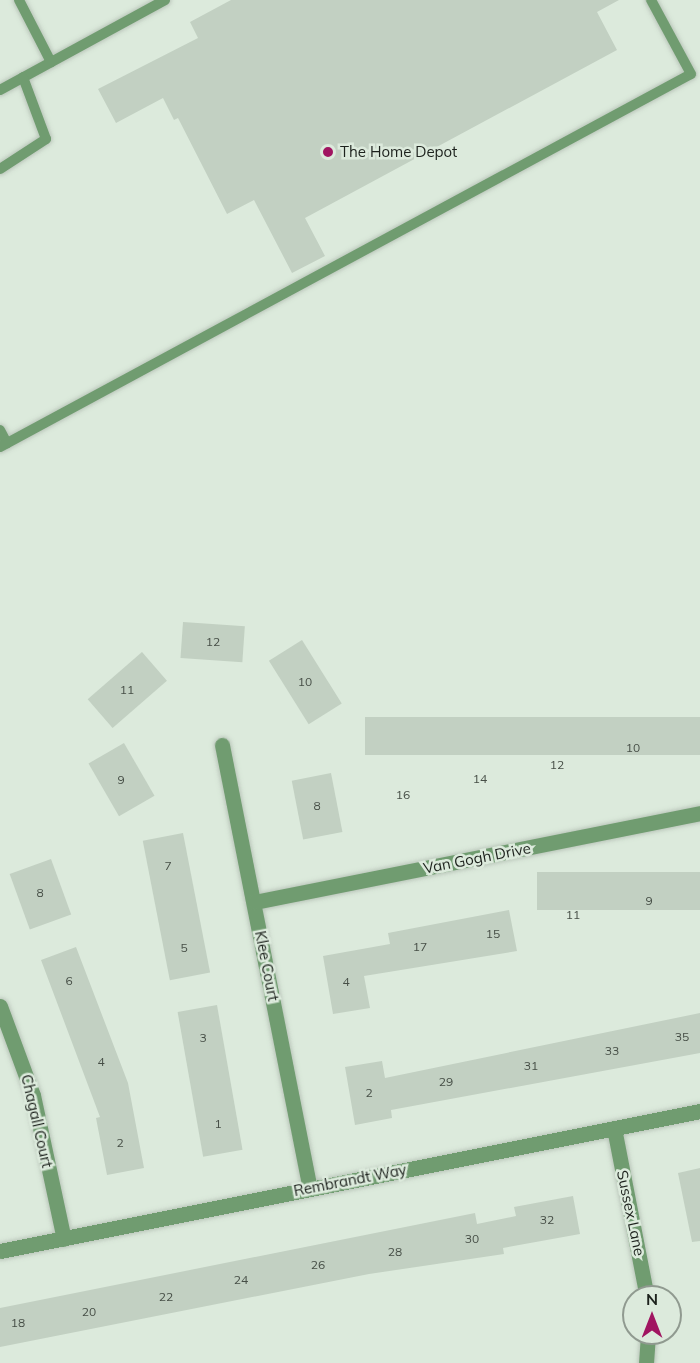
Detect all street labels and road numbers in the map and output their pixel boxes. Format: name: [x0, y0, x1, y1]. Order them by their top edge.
street label: Van Gogh Drive: [422, 839, 532, 877]
street label: Klee Court: [251, 929, 283, 1003]
street label: Chagall Court: [18, 1073, 56, 1169]
street label: Rembrandt Way: [292, 1160, 408, 1200]
street label: Sussex Lane: [613, 1169, 649, 1257]

